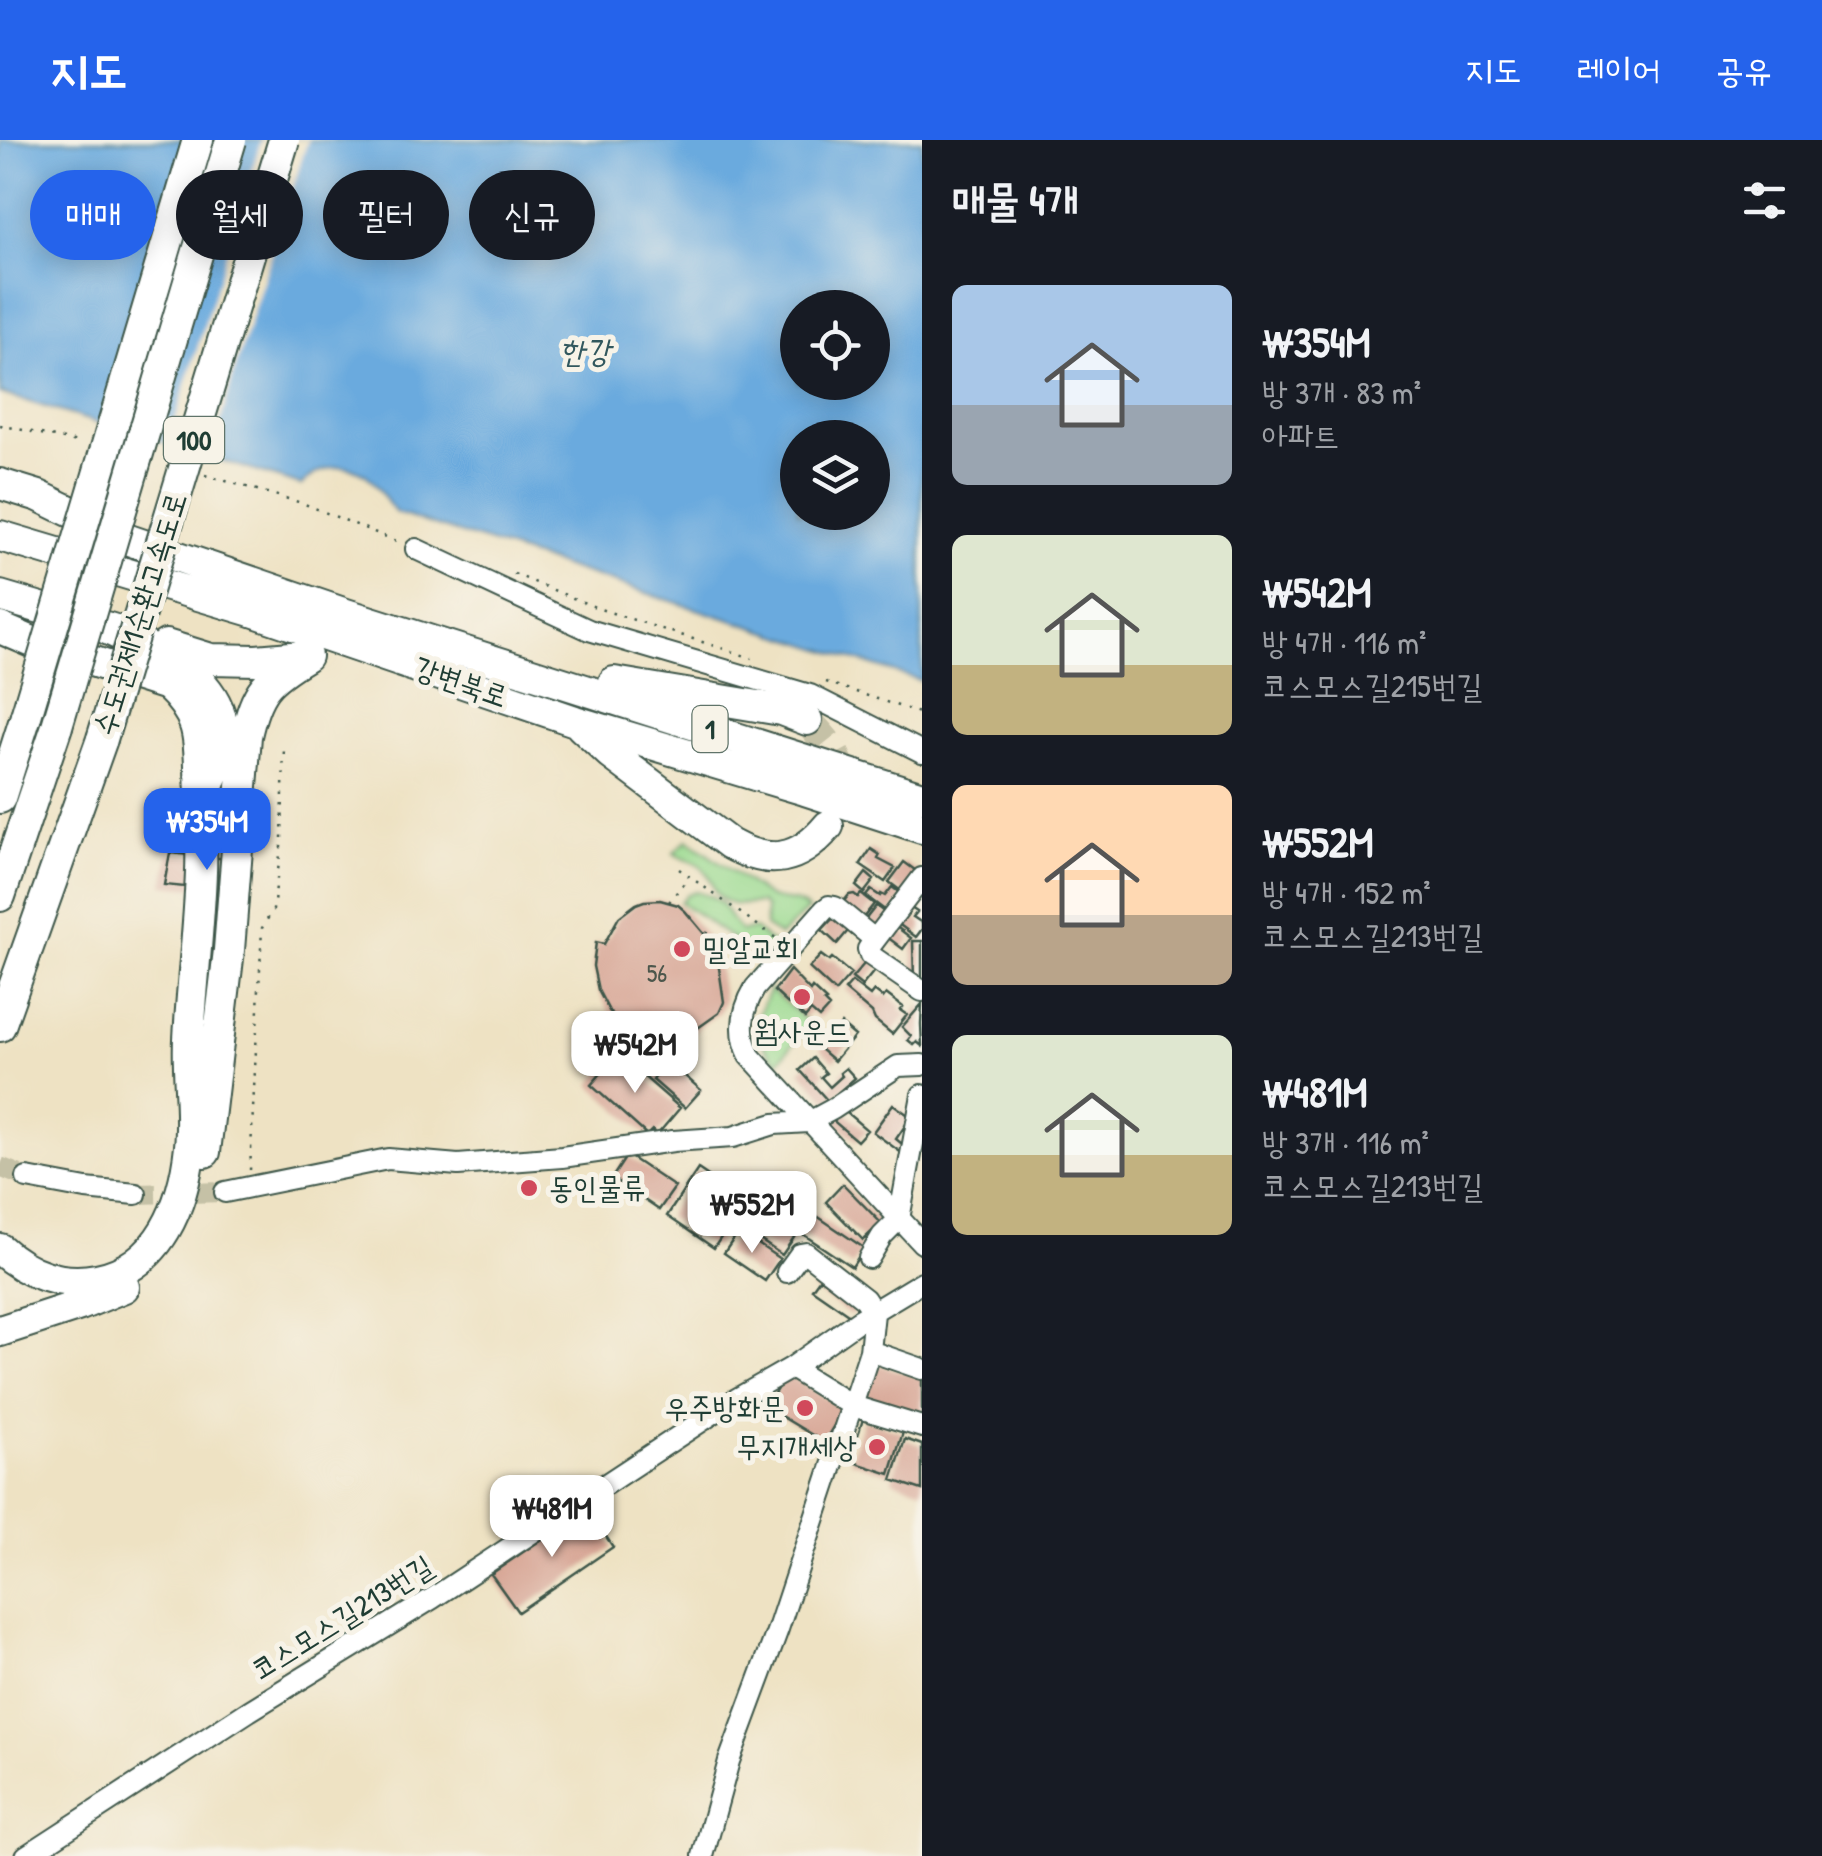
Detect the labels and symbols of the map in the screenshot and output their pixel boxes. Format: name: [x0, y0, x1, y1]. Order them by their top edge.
water label: 한강: [559, 329, 614, 372]
road number: 100: [164, 417, 224, 463]
street label: 수도권제1순환고속도로: [83, 487, 195, 740]
street label: 강변북로: [409, 646, 513, 716]
road number: 1: [692, 706, 728, 752]
pin: ₩354M: [137, 788, 277, 873]
place label: 밀알교회: [702, 928, 799, 968]
marker: 밀알교회: [671, 938, 693, 960]
house number: 56: [647, 956, 667, 990]
marker: 웜사운드: [791, 986, 813, 1008]
place label: 웜사운드: [754, 1010, 850, 1050]
pin: ₩542M: [565, 1011, 705, 1096]
place label: 동인물류: [549, 1167, 646, 1207]
pin: ₩552M: [682, 1171, 822, 1256]
marker: 동인물류: [518, 1177, 540, 1199]
place label: 우주방화문: [664, 1387, 785, 1427]
marker: 우주방화문: [794, 1397, 816, 1419]
place label: 무지개세상: [736, 1426, 857, 1466]
marker: 무지개세상: [866, 1436, 888, 1458]
pin: ₩481M: [482, 1475, 622, 1560]
street label: 코스모스길213번길: [243, 1545, 440, 1689]

